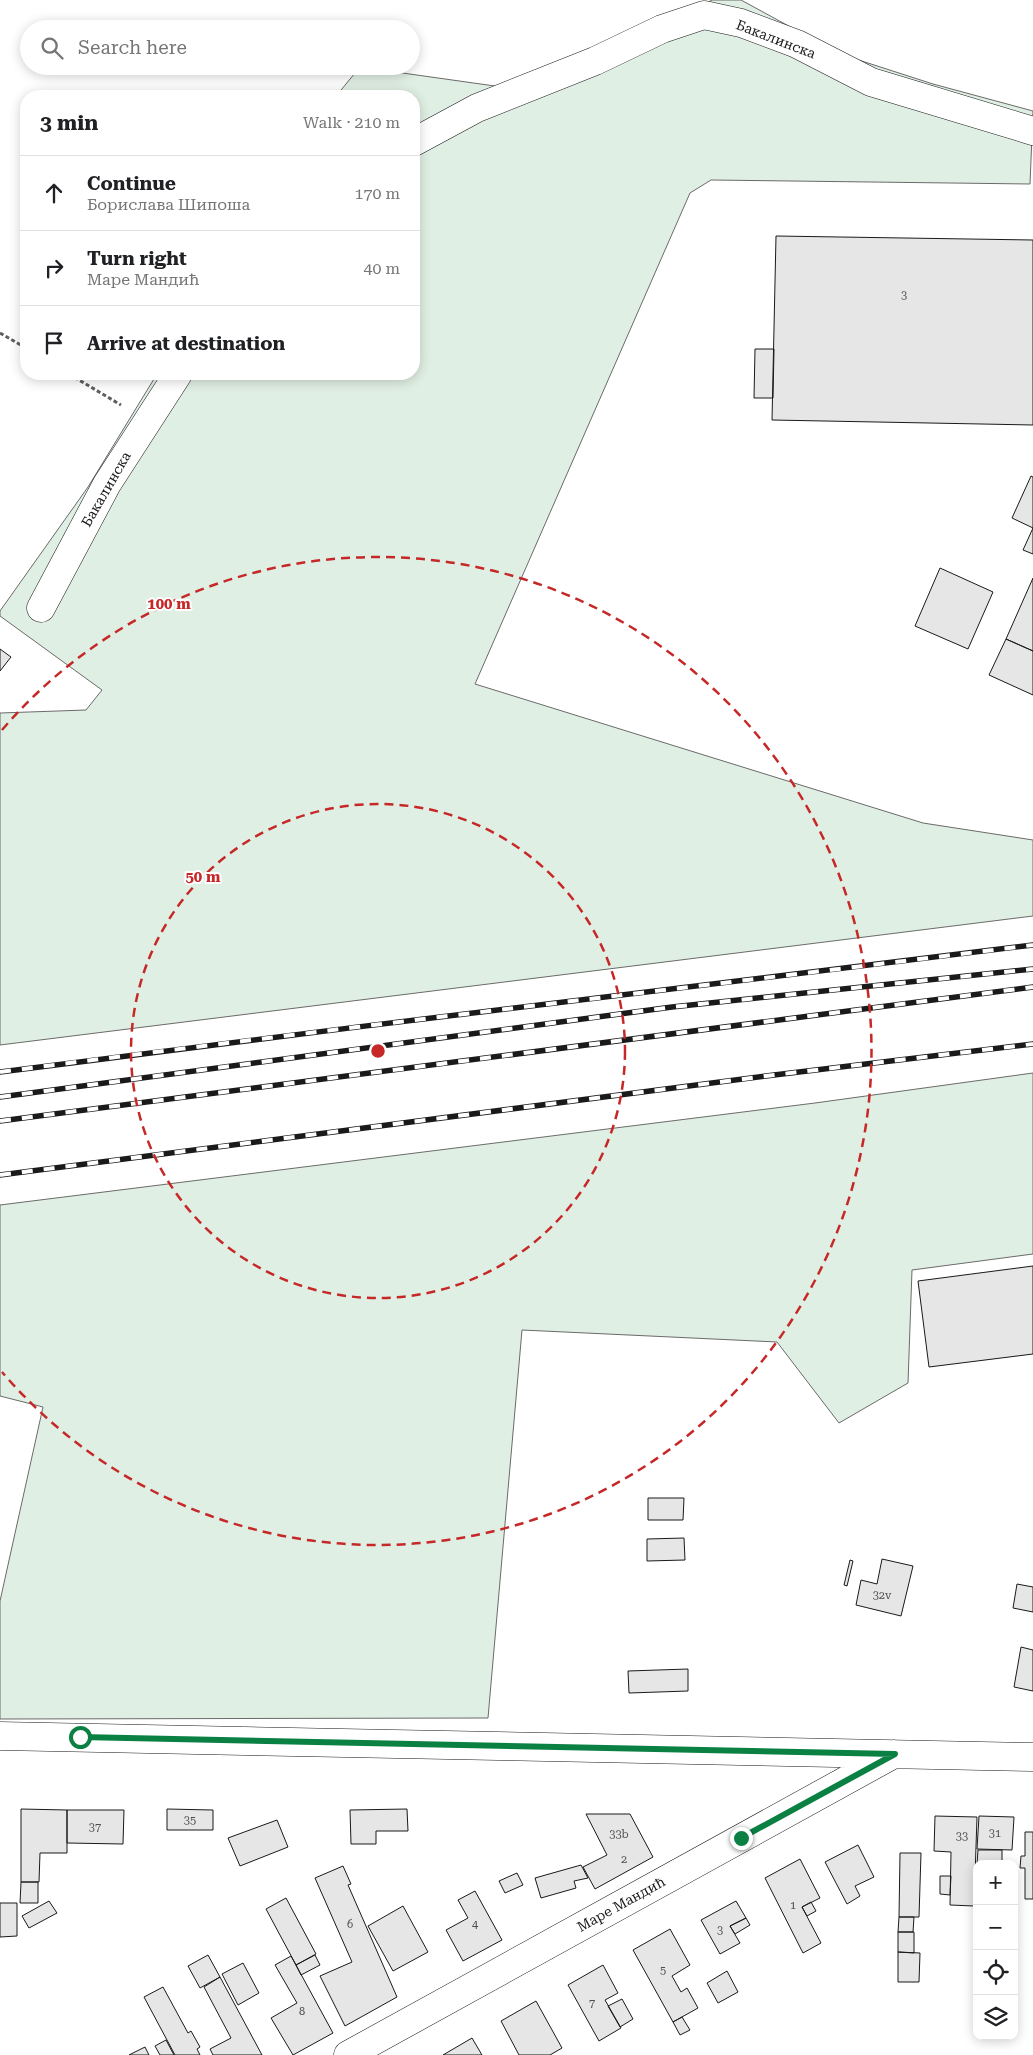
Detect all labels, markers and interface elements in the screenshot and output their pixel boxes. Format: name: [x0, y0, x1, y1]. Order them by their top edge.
street label: Бакалинска: [734, 16, 818, 62]
search box: [20, 20, 420, 75]
icon: search: [38, 34, 66, 62]
text: Search here: [78, 36, 187, 59]
text: 3 min: [40, 111, 98, 135]
text: Walk · 210 m: [303, 113, 400, 132]
text: Continue: [87, 172, 176, 195]
icon: ahead: [40, 179, 68, 207]
text: 170 m: [354, 184, 400, 203]
text: Борислава Шипоша: [87, 195, 250, 214]
text: Turn right: [87, 247, 187, 270]
icon: right: [40, 254, 68, 282]
text: 40 m: [363, 259, 400, 278]
text: Маре Мандић: [87, 270, 199, 289]
house number: 3: [901, 289, 907, 302]
icon: arrive: [40, 329, 68, 357]
text: Arrive at destination: [87, 332, 285, 355]
street label: Бакалинска: [78, 448, 134, 529]
text: 100 m: [147, 595, 191, 613]
text: 50 m: [185, 868, 221, 886]
centre of rings: [369, 1042, 387, 1060]
house number: 32v: [873, 1589, 892, 1602]
route start: [69, 1726, 92, 1749]
house number: 35: [184, 1814, 196, 1827]
house number: 37: [89, 1821, 101, 1834]
route end: [730, 1827, 753, 1850]
house number: 31: [989, 1827, 1001, 1840]
house number: 33b: [609, 1828, 629, 1841]
house number: 33: [956, 1830, 968, 1843]
house number: 2: [621, 1853, 627, 1866]
map controls: [973, 1860, 1018, 2040]
button: +: [973, 1860, 1018, 1905]
street label: Маре Мандић: [574, 1873, 668, 1935]
house number: 1: [790, 1899, 796, 1912]
button: −: [973, 1905, 1018, 1950]
house number: 6: [347, 1918, 353, 1931]
house number: 4: [472, 1918, 479, 1931]
house number: 3: [717, 1924, 723, 1937]
button: locate: [973, 1950, 1018, 1995]
house number: 5: [660, 1964, 666, 1977]
button: layers: [973, 1995, 1018, 2040]
house number: 7: [589, 1997, 595, 2010]
house number: 8: [299, 2005, 305, 2018]

